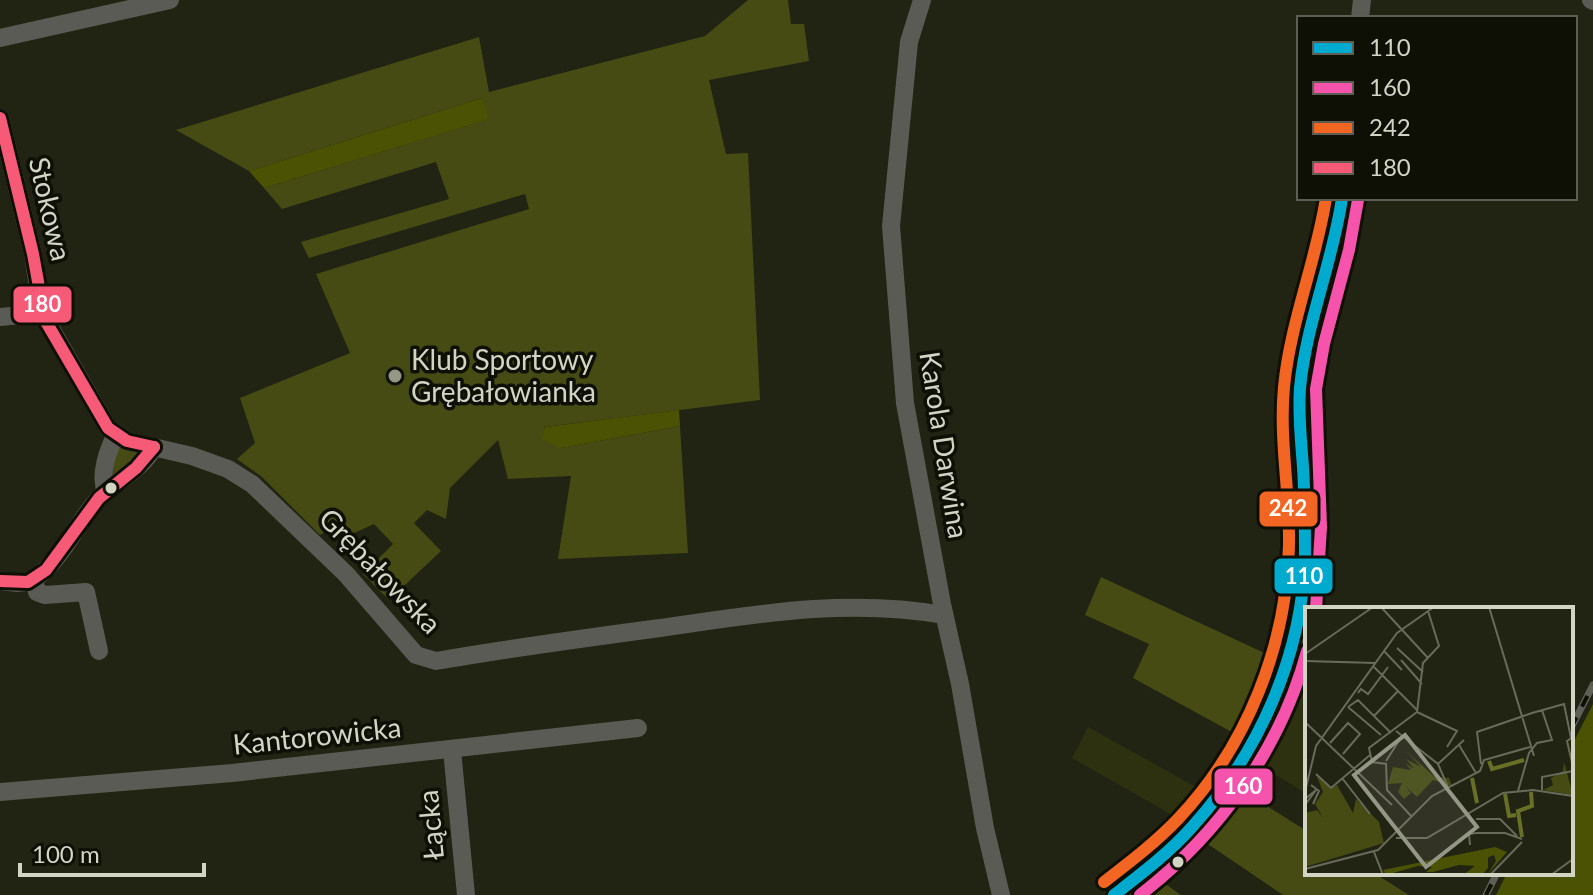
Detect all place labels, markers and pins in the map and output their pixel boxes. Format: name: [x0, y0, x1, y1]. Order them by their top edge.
place label: Klub Sportowy Grębałowianka: [411, 342, 596, 408]
marker: Klub Sportowy Grębałowianka: [386, 367, 404, 385]
unlabelled marker: [103, 480, 119, 496]
unlabelled marker: [1170, 854, 1186, 870]

